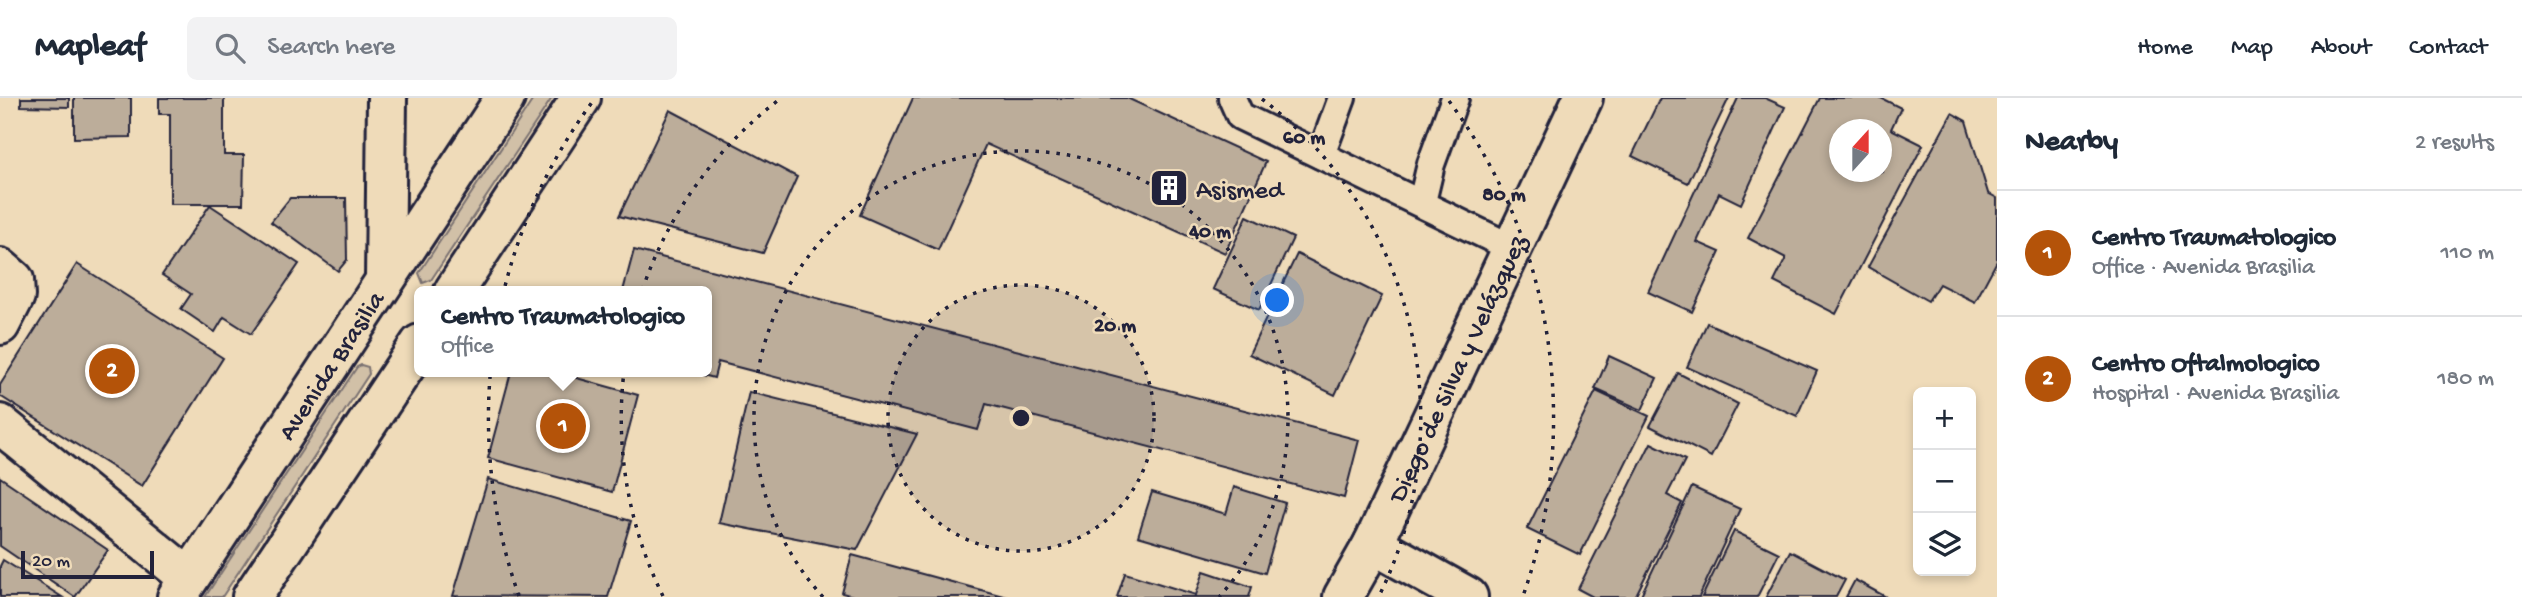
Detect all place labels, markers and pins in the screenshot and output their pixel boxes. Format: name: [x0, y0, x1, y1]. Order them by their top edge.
building icon: Asismed: [1148, 167, 1190, 209]
place label: Asismed: [1196, 177, 1285, 208]
pin: 2: [89, 345, 135, 397]
pin: 1: [540, 400, 586, 452]
centre of rings: [1009, 406, 1033, 430]

